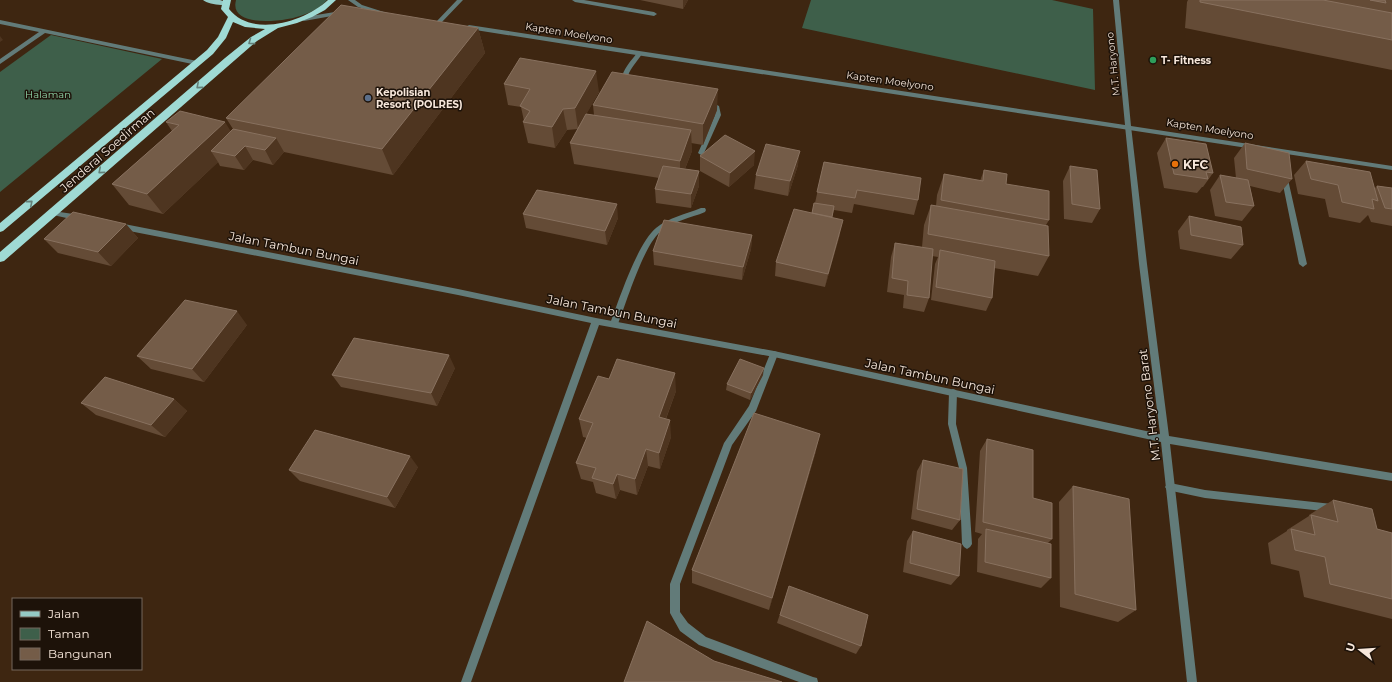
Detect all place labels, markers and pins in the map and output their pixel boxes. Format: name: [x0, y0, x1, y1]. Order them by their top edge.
place label: T- Fitness: [1161, 54, 1212, 67]
marker: T- Fitness: [1148, 55, 1158, 65]
place label: Kepolisian Resort (POLRES): [376, 86, 463, 111]
marker: Kepolisian Resort (POLRES): [363, 93, 373, 103]
place label: KFC: [1183, 157, 1208, 172]
marker: KFC: [1170, 159, 1180, 169]

